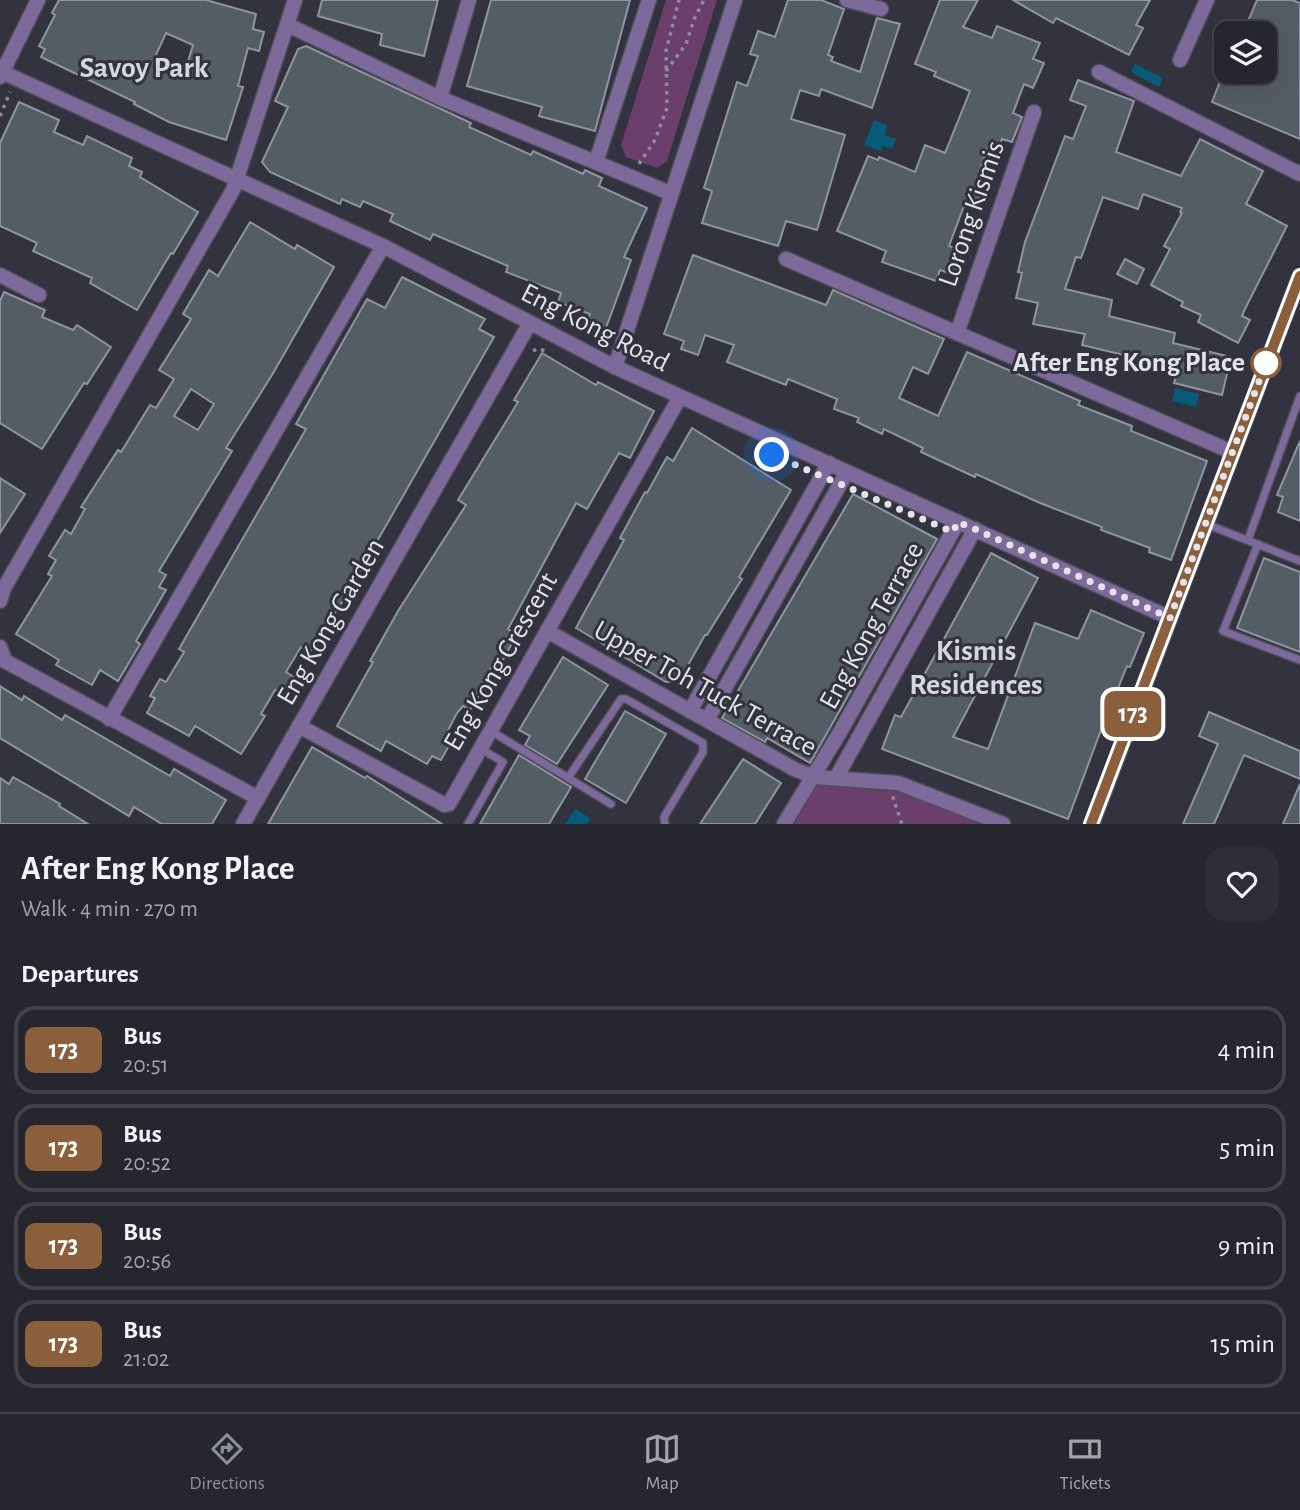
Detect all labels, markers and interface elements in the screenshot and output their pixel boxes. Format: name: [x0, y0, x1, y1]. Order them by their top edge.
map controls: [1214, 21, 1277, 84]
button: layers: [1214, 21, 1277, 84]
district label: Savoy Park: [79, 53, 209, 83]
street label: Lorong Kismis: [934, 138, 1010, 290]
street label: Eng Kong Road: [516, 279, 674, 377]
marker: After Eng Kong Place: [1251, 348, 1281, 378]
place label: After Eng Kong Place: [1013, 349, 1245, 377]
your location: [754, 437, 789, 472]
street label: Eng Kong Garden: [272, 534, 390, 710]
street label: Eng Kong Terrace: [815, 538, 929, 714]
street label: Eng Kong Crescent: [439, 568, 563, 756]
street label: Upper Toh Tuck Terrace: [589, 616, 821, 762]
district label: Kismis Residences: [909, 636, 1043, 700]
line badge: 173: [1093, 691, 1173, 737]
text: 173: [1118, 702, 1148, 726]
button: heart: [1205, 847, 1279, 921]
text: After Eng Kong Place: [21, 853, 295, 886]
text: Walk · 4 min · 270 m: [21, 898, 198, 921]
text: Departures: [21, 961, 139, 987]
text: Bus: [123, 1023, 162, 1049]
text: 4 min: [1218, 1037, 1275, 1063]
text: 173: [49, 1038, 78, 1062]
text: 20:51: [123, 1054, 168, 1077]
text: Bus: [123, 1121, 162, 1147]
text: 5 min: [1219, 1135, 1275, 1161]
text: 173: [49, 1136, 78, 1160]
text: 20:52: [123, 1152, 171, 1175]
text: Bus: [123, 1219, 162, 1245]
text: 9 min: [1218, 1233, 1275, 1259]
text: 173: [49, 1234, 78, 1258]
text: 20:56: [123, 1250, 171, 1273]
text: Bus: [123, 1317, 162, 1343]
text: 15 min: [1210, 1331, 1275, 1357]
text: 173: [49, 1332, 78, 1356]
text: 21:02: [123, 1348, 169, 1371]
tab: Directions: [189, 1430, 265, 1495]
tab: Map: [643, 1430, 681, 1495]
tab: Tickets: [1059, 1430, 1111, 1495]

